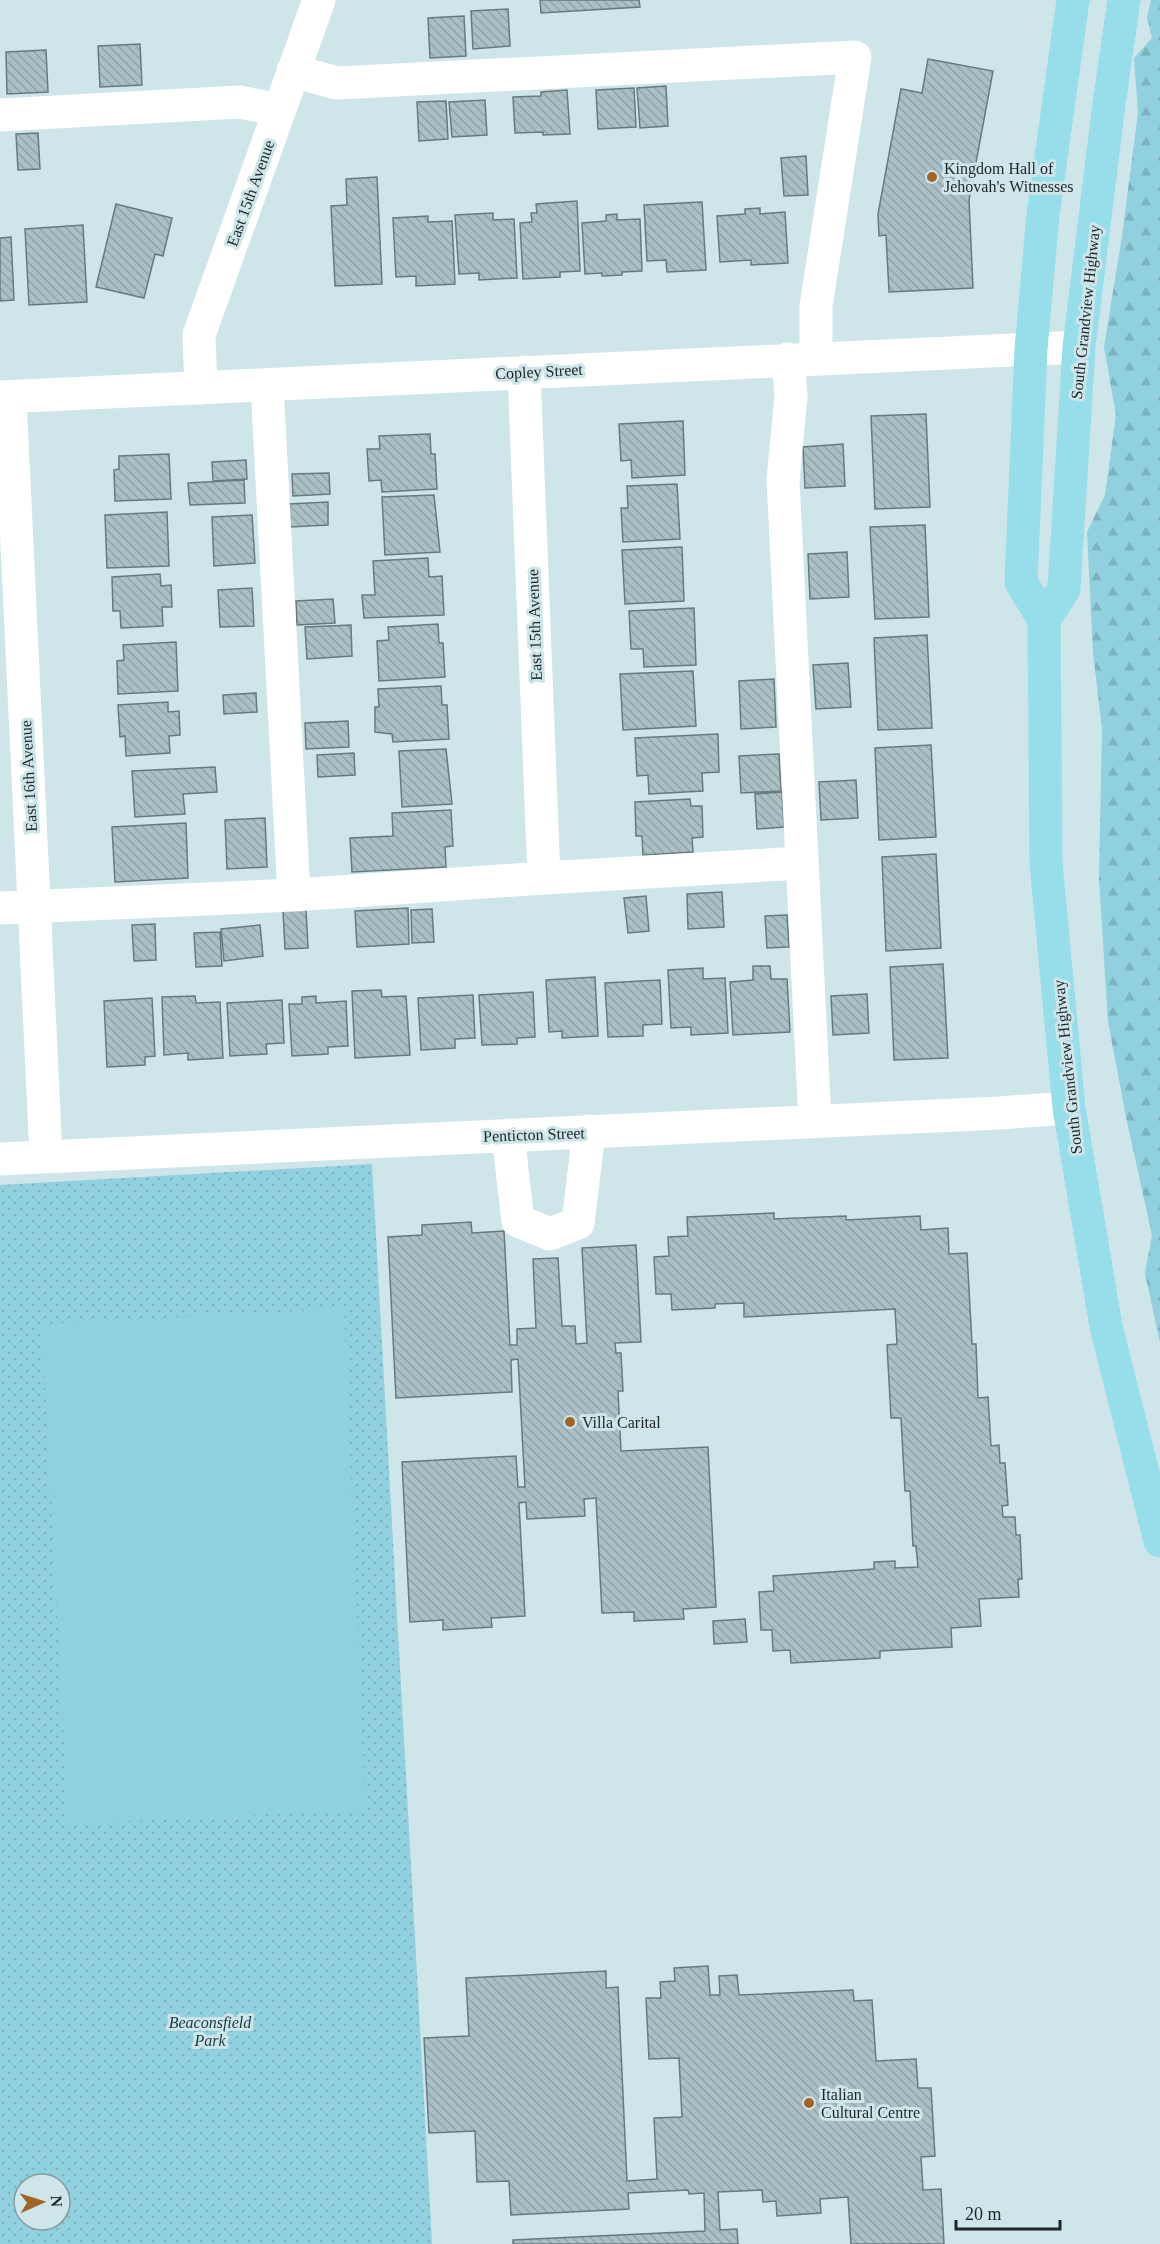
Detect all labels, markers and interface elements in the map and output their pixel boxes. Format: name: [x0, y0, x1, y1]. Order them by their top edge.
street label: East 15th Avenue: [223, 138, 278, 249]
place label: Kingdom Hall of Jehovah's Witnesses: [944, 160, 1073, 195]
marker: Kingdom Hall of Jehovah's Witnesses: [925, 170, 939, 184]
street label: South Grandview Highway: [1068, 224, 1104, 400]
street label: Copley Street: [495, 361, 584, 383]
street label: East 15th Avenue: [524, 569, 545, 681]
street label: East 16th Avenue: [17, 720, 40, 832]
street label: South Grandview Highway: [1050, 979, 1086, 1155]
street label: Penticton Street: [483, 1124, 586, 1145]
place label: Villa Carital: [582, 1414, 661, 1431]
marker: Villa Carital: [563, 1415, 577, 1429]
park label: Beaconsfield Park: [169, 2014, 252, 2049]
place label: Italian Cultural Centre: [821, 2086, 920, 2121]
marker: Italian Cultural Centre: [802, 2096, 816, 2110]
north arrow: [12, 2172, 72, 2232]
scale bar: [956, 2193, 1060, 2231]
text: N: [48, 2195, 65, 2208]
text: 20 m: [965, 2204, 1002, 2224]

